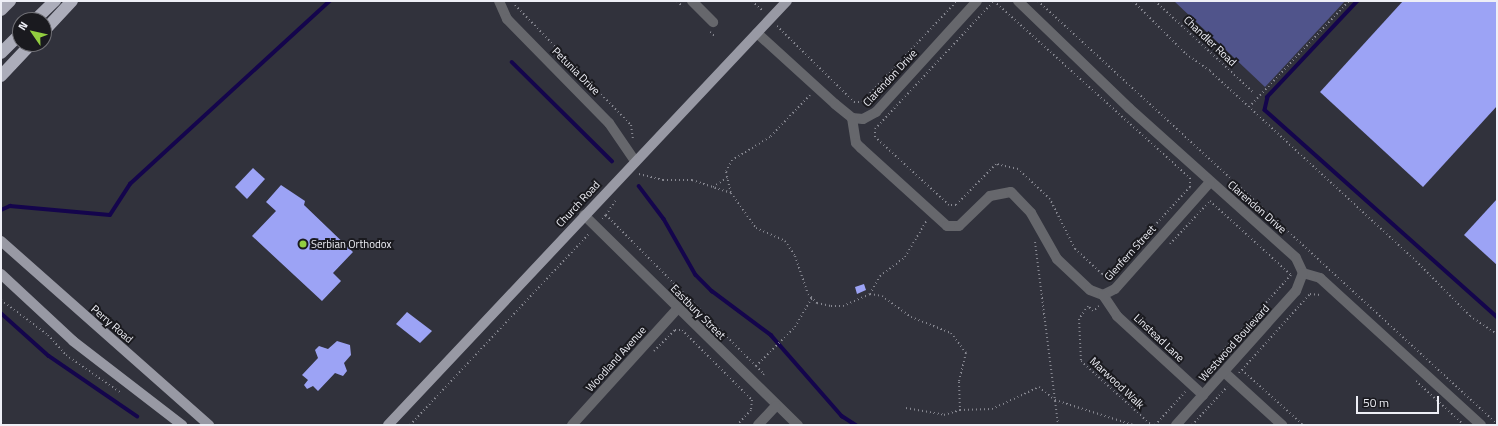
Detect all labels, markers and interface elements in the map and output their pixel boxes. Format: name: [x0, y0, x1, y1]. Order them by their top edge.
north arrow: [12, 12, 52, 52]
street label: Chandler Road: [1181, 13, 1239, 69]
text: N: [14, 18, 32, 33]
street label: Petunia Drive: [549, 44, 603, 98]
street label: Clarendon Drive: [860, 47, 920, 109]
street label: Church Road: [553, 178, 603, 230]
street label: Clarendon Drive: [1225, 178, 1289, 236]
street label: Glenfern Street: [1102, 222, 1158, 284]
place label: Serbian Orthodox: [311, 237, 391, 251]
marker: Serbian Orthodox: [298, 239, 308, 249]
street label: Eastbury Street: [668, 282, 728, 342]
street label: Perry Road: [88, 302, 136, 346]
street label: Westwood Boulevard: [1196, 302, 1272, 384]
street label: Linstead Lane: [1131, 311, 1187, 365]
street label: Woodland Avenue: [583, 324, 649, 394]
street label: Marwood Walk: [1087, 354, 1147, 412]
scale bar: [1358, 388, 1441, 414]
text: 50 m: [1363, 393, 1389, 412]

